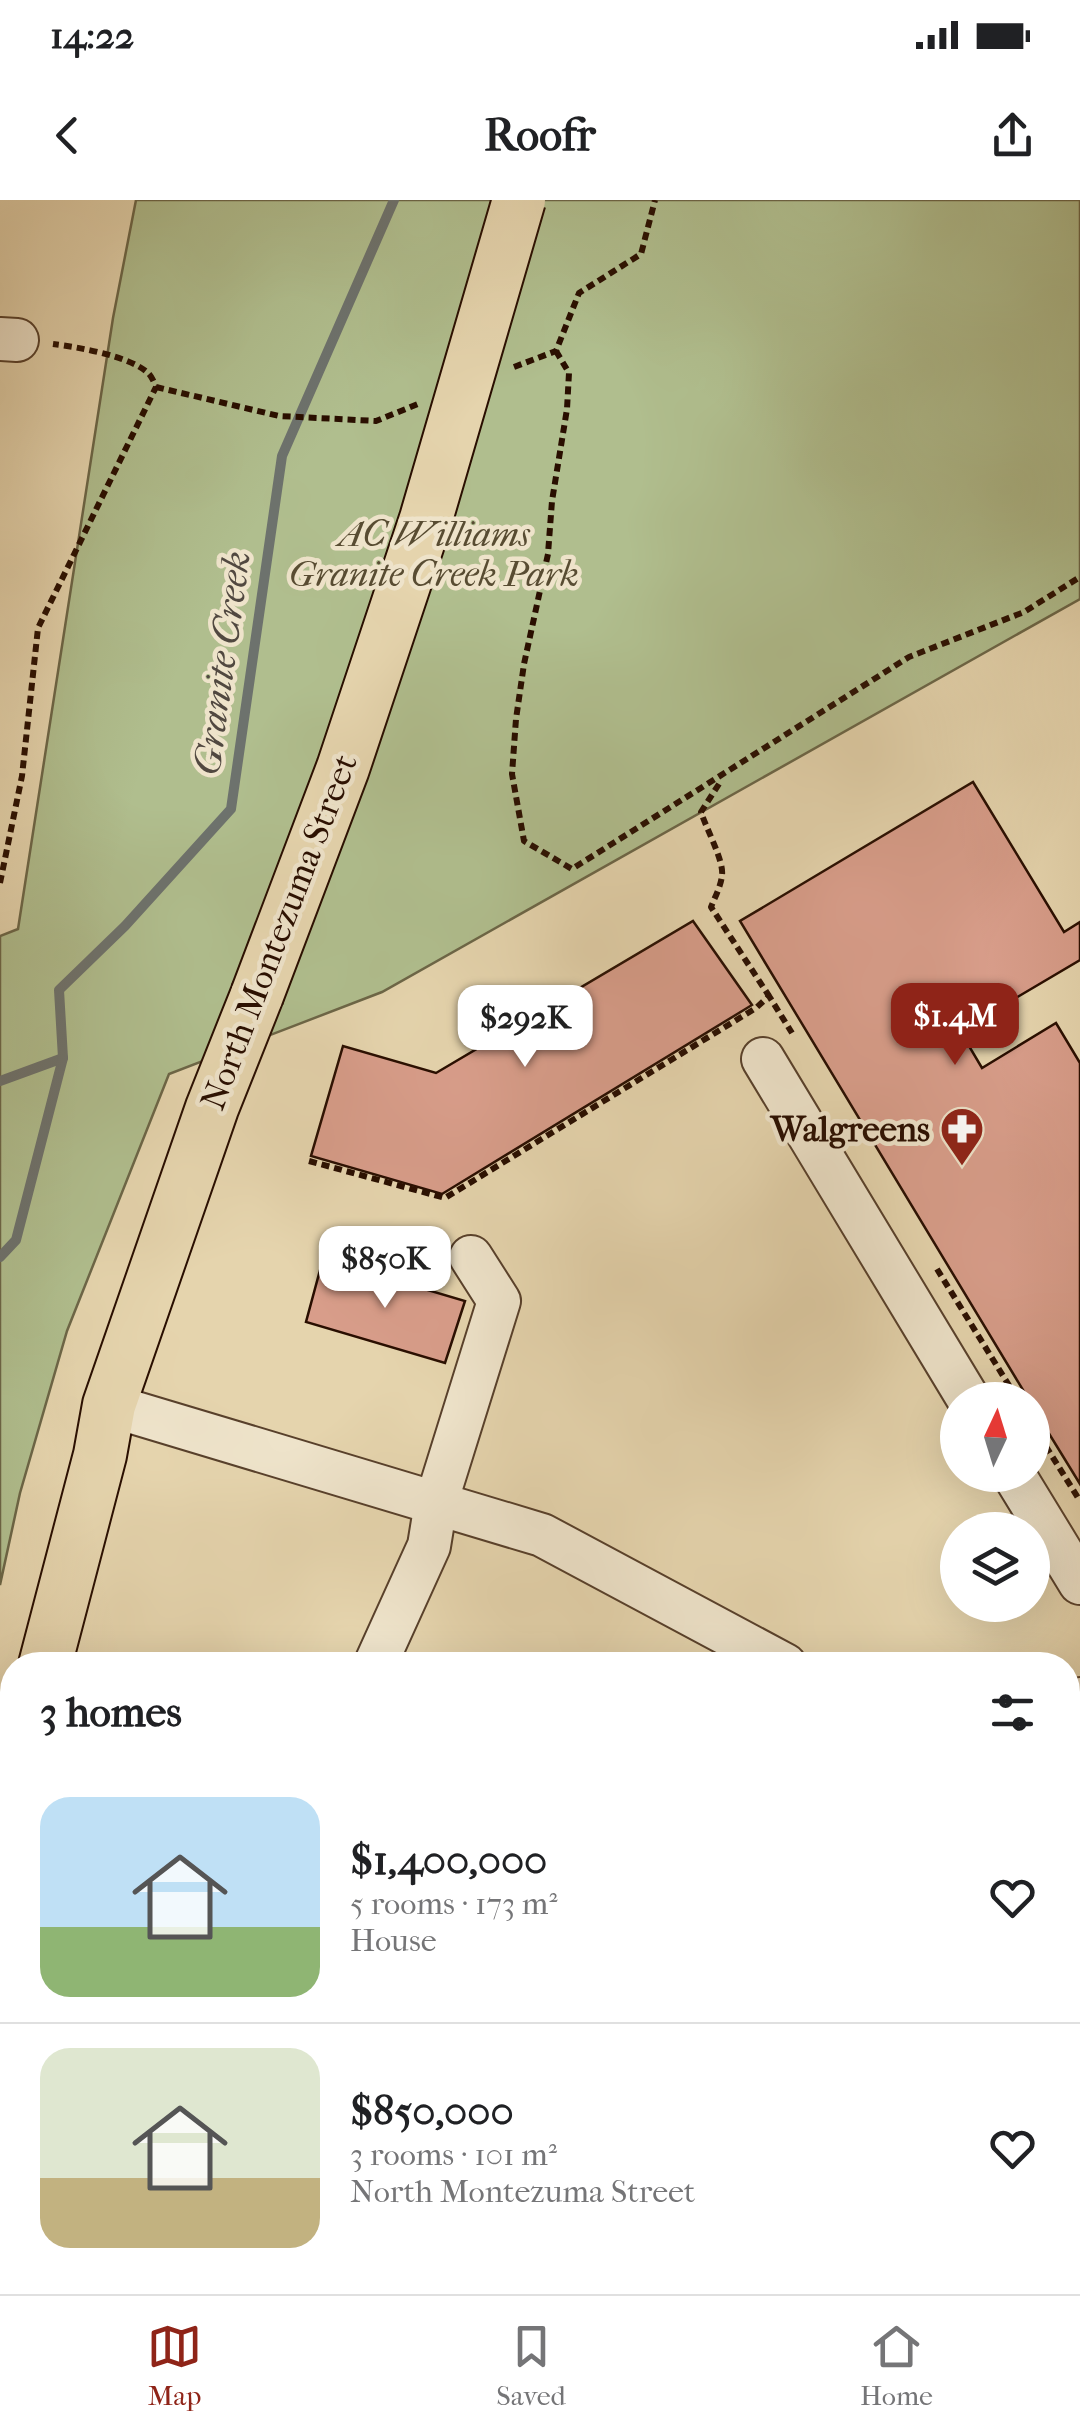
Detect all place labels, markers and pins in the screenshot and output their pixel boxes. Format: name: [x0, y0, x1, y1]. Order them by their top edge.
pin: $1.4M: [885, 983, 1025, 1068]
pin: $292K: [455, 985, 595, 1070]
pharmacy icon: Walgreens: [939, 1106, 985, 1167]
place label: Walgreens: [769, 1109, 930, 1150]
pin: $850K: [315, 1226, 455, 1311]

